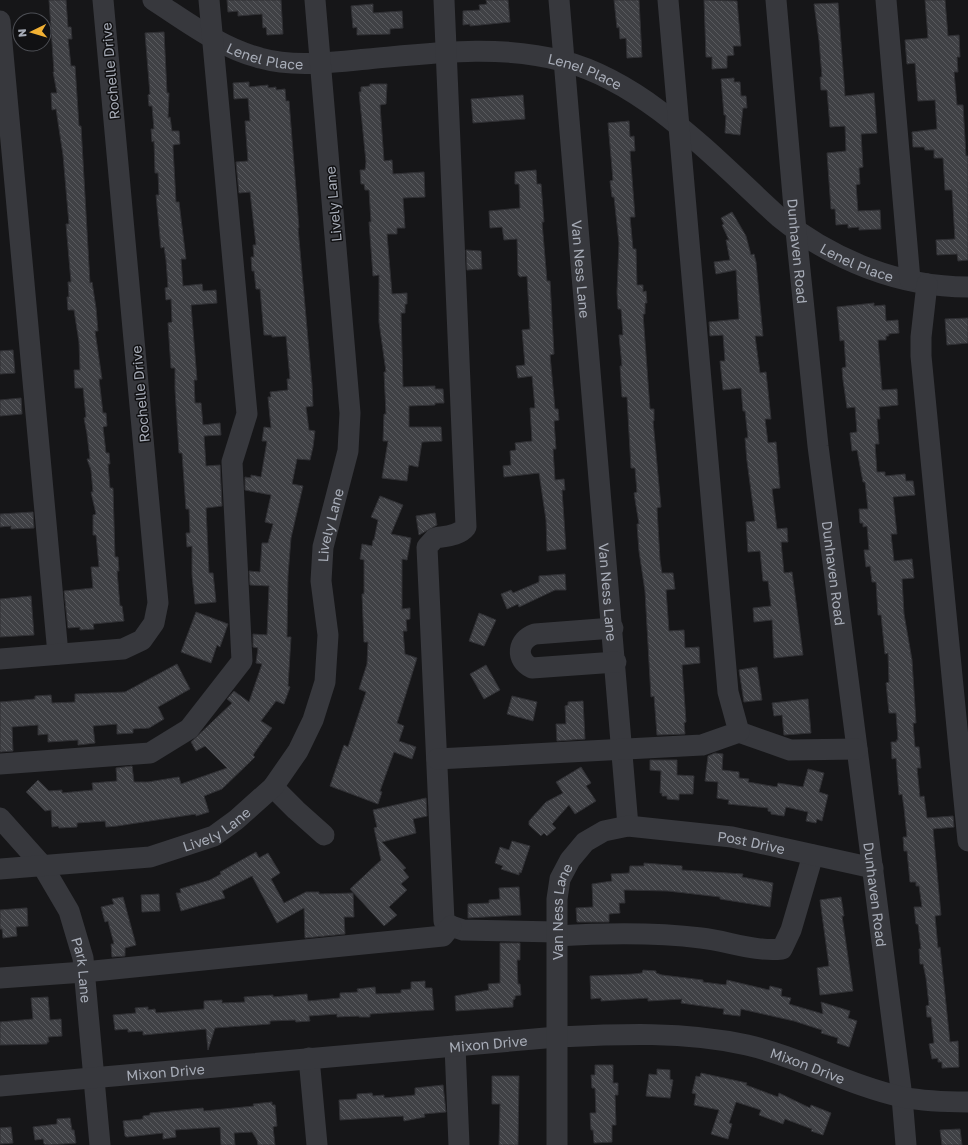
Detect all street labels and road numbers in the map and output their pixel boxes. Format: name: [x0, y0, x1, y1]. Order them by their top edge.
street label: Rochelle Drive: [97, 22, 123, 120]
street label: Lenel Place: [224, 38, 303, 72]
street label: Lenel Place: [546, 49, 625, 93]
street label: Lively Lane: [321, 166, 345, 242]
street label: Dunhaven Road: [785, 198, 812, 304]
street label: Van Ness Lane: [569, 219, 594, 319]
street label: Lenel Place: [817, 239, 896, 285]
street label: Rochelle Drive: [127, 345, 153, 443]
street label: Lively Lane: [314, 486, 346, 563]
street label: Dunhaven Road: [819, 520, 850, 626]
street label: Van Ness Lane: [596, 542, 621, 642]
street label: Lively Lane: [180, 803, 253, 854]
street label: Post Drive: [717, 827, 787, 857]
street label: Dunhaven Road: [861, 841, 891, 948]
street label: Van Ness Lane: [549, 860, 575, 960]
street label: Park Lane: [69, 935, 96, 1003]
street label: Mixon Drive: [448, 1031, 528, 1055]
street label: Mixon Drive: [768, 1043, 848, 1087]
street label: Mixon Drive: [126, 1060, 205, 1083]

